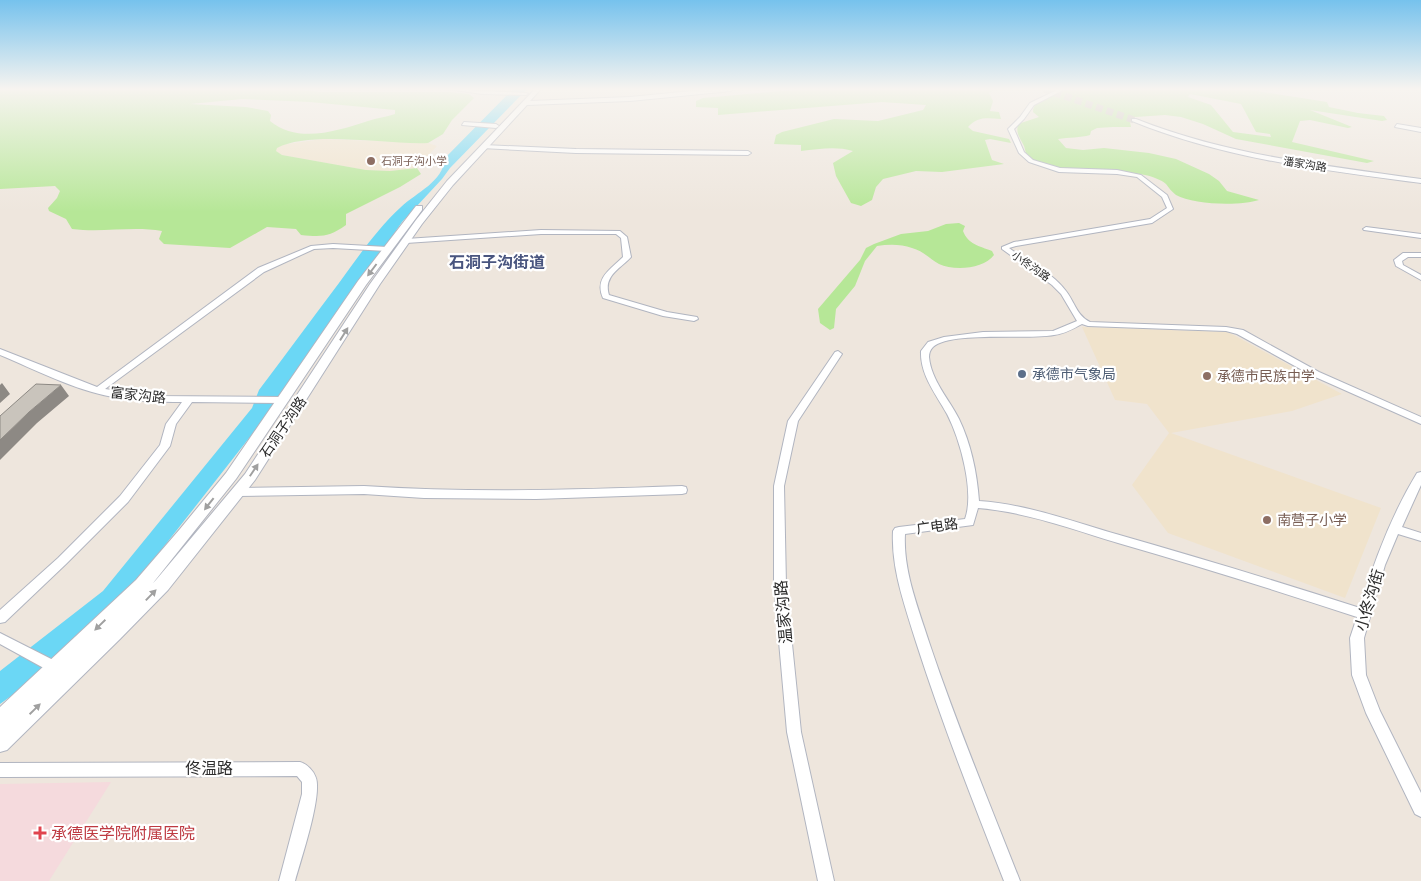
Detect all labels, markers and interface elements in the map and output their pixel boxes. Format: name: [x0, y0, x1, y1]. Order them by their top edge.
marker: 石洞子沟小学: [365, 155, 377, 167]
place label: 石洞子沟小学: [381, 155, 447, 168]
street label: 潘家沟路: [1282, 155, 1328, 174]
street label: 小佟沟路: [1009, 248, 1052, 284]
district label: 石洞子沟街道: [449, 253, 545, 272]
one-way arrow: [366, 263, 377, 276]
one-way arrow: [339, 328, 349, 341]
place label: 承德市气象局: [1032, 366, 1116, 383]
marker: 承德市气象局: [1016, 368, 1028, 380]
place label: 承德市民族中学: [1217, 368, 1315, 385]
marker: 承德市民族中学: [1201, 370, 1213, 382]
street label: 富家沟路: [109, 384, 167, 407]
street label: 石洞子沟路: [257, 394, 310, 461]
one-way arrow: [249, 463, 259, 477]
one-way arrow: [203, 497, 214, 510]
place label: 南营子小学: [1277, 512, 1347, 529]
marker: 南营子小学: [1261, 514, 1273, 526]
street label: 广电路: [915, 515, 959, 538]
street label: 小佟沟街: [1351, 567, 1388, 634]
street label: 温家沟路: [771, 579, 796, 645]
one-way arrow: [145, 590, 157, 602]
one-way arrow: [95, 619, 107, 631]
one-way arrow: [29, 703, 41, 715]
street label: 佟温路: [185, 759, 233, 778]
place label: 承德医学院附属医院: [51, 824, 195, 843]
marker: 承德医学院附属医院: [33, 826, 47, 840]

